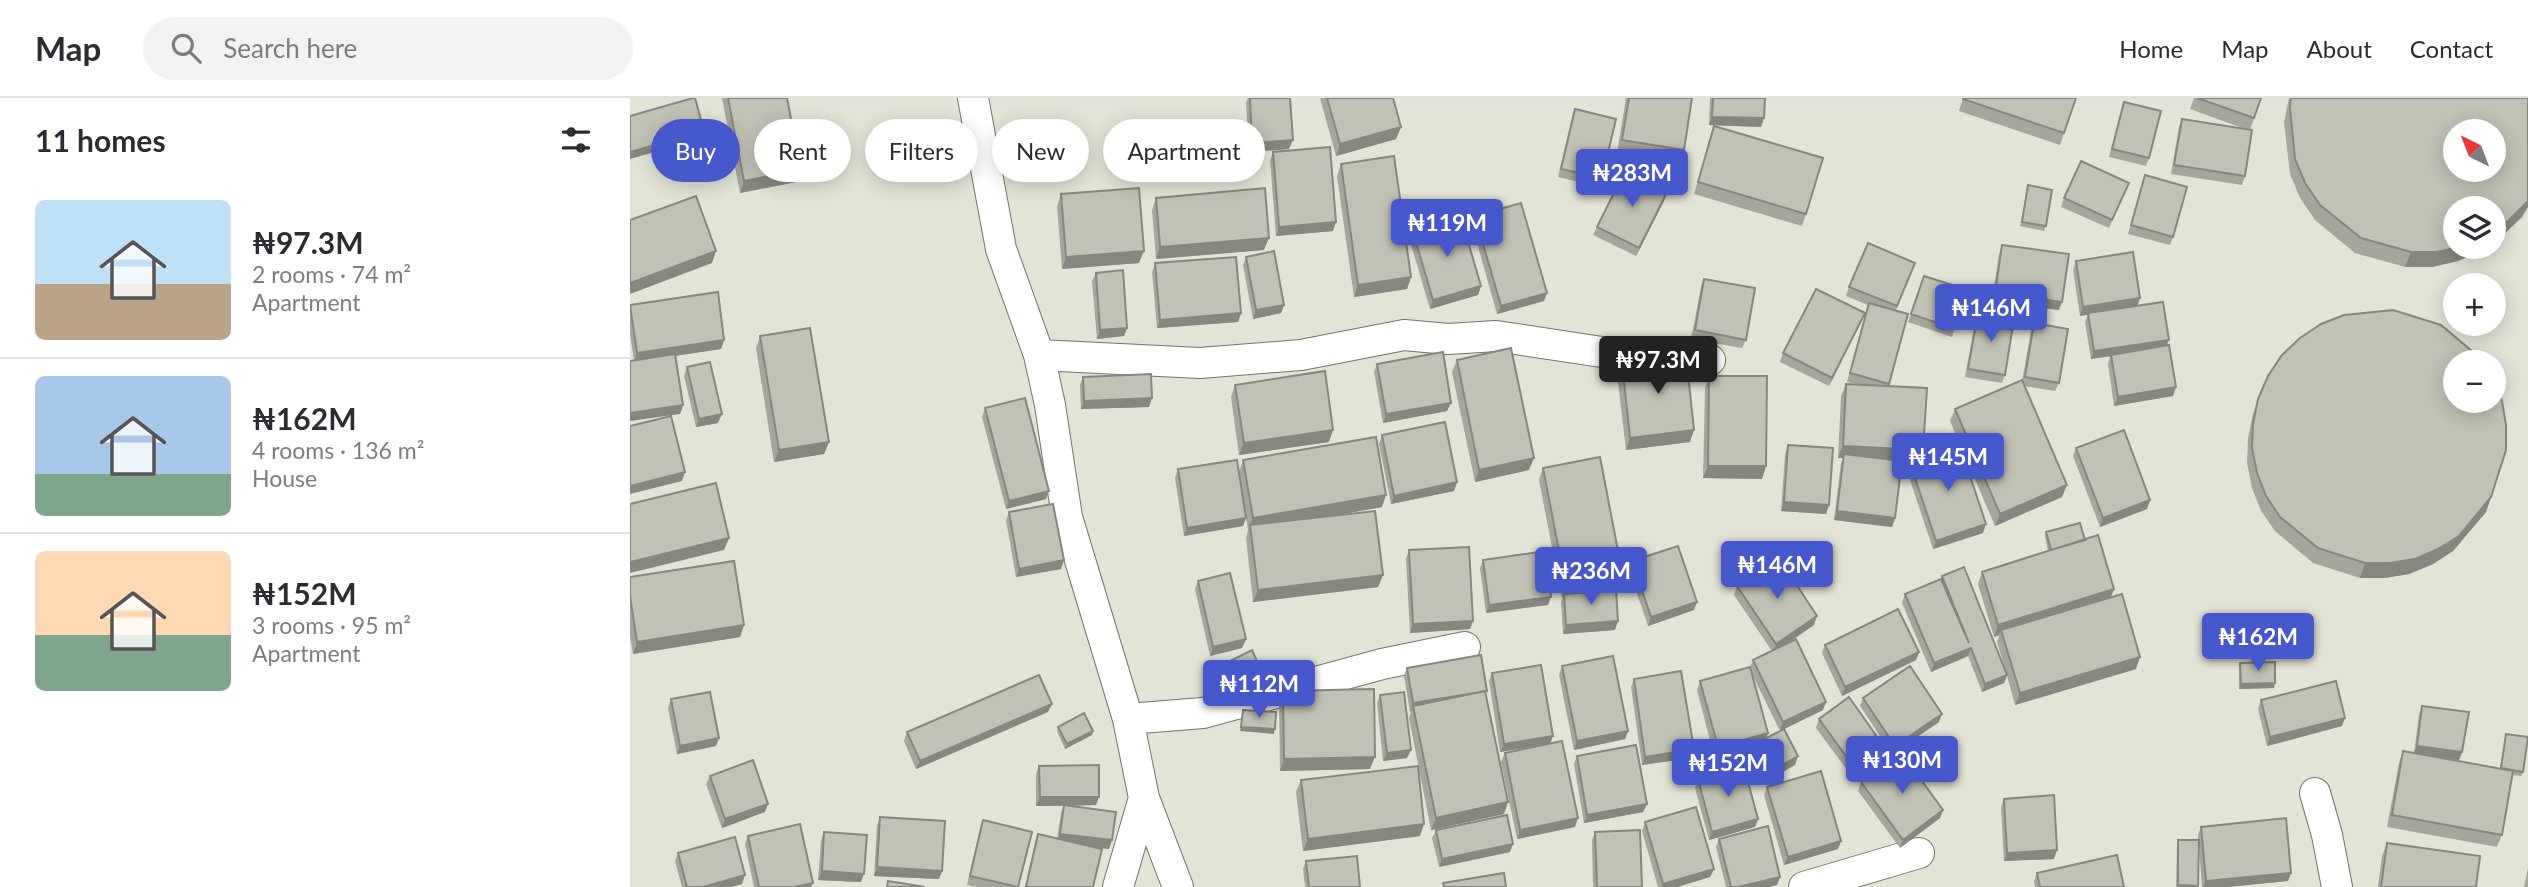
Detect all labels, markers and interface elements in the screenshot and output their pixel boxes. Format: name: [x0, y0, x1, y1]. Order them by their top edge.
search box: [143, 17, 633, 80]
text: Map: [35, 28, 101, 68]
icon: search: [167, 29, 205, 67]
text: Search here: [223, 32, 357, 64]
text: Home: [2119, 34, 2183, 63]
text: Map: [2221, 34, 2269, 63]
text: About: [2307, 34, 2372, 63]
text: Contact: [2410, 34, 2493, 63]
chip: Buy: [651, 119, 740, 182]
chip: Rent: [754, 119, 851, 182]
chip: Filters: [865, 119, 978, 182]
chip: New: [992, 119, 1089, 182]
chip: Apartment: [1103, 119, 1265, 182]
north arrow: [2443, 119, 2506, 182]
map controls: [2443, 119, 2506, 413]
icon: filters: [557, 121, 595, 159]
text: 11 homes: [35, 122, 166, 158]
pin: ₦283M: [1583, 150, 1681, 209]
text: ₦283M: [1592, 158, 1672, 186]
button: layers: [2443, 196, 2506, 259]
pin: ₦119M: [1398, 200, 1496, 259]
text: ₦119M: [1407, 208, 1487, 236]
text: ₦97.3M: [252, 224, 364, 260]
icon: home: [91, 228, 175, 312]
text: 2 rooms · 74 m²: [252, 260, 411, 288]
button: +: [2443, 273, 2506, 336]
pin: ₦146M: [1942, 285, 2040, 344]
text: Apartment: [252, 288, 360, 316]
text: ₦146M: [1951, 293, 2031, 321]
pin: ₦97.3M: [1601, 336, 1715, 396]
text: ₦97.3M: [1615, 345, 1701, 373]
button: −: [2443, 350, 2506, 413]
text: ₦162M: [252, 400, 357, 436]
icon: home: [91, 404, 175, 488]
pin: ₦145M: [1899, 434, 1997, 493]
text: 4 rooms · 136 m²: [252, 436, 424, 464]
text: ₦145M: [1908, 442, 1988, 470]
text: House: [252, 464, 317, 492]
pin: ₦146M: [1728, 542, 1826, 601]
pin: ₦236M: [1542, 547, 1640, 607]
text: ₦146M: [1737, 550, 1817, 578]
text: ₦236M: [1551, 556, 1631, 584]
text: ₦152M: [252, 575, 357, 611]
icon: home: [91, 579, 175, 663]
text: 3 rooms · 95 m²: [252, 611, 411, 639]
pin: ₦162M: [2209, 614, 2307, 673]
text: ₦162M: [2218, 622, 2298, 650]
text: Apartment: [252, 639, 360, 667]
pin: ₦112M: [1210, 660, 1308, 720]
text: ₦112M: [1219, 669, 1299, 697]
pin: ₦130M: [1853, 736, 1951, 796]
pin: ₦152M: [1679, 740, 1777, 799]
text: ₦130M: [1862, 745, 1942, 773]
text: ₦152M: [1688, 748, 1768, 776]

